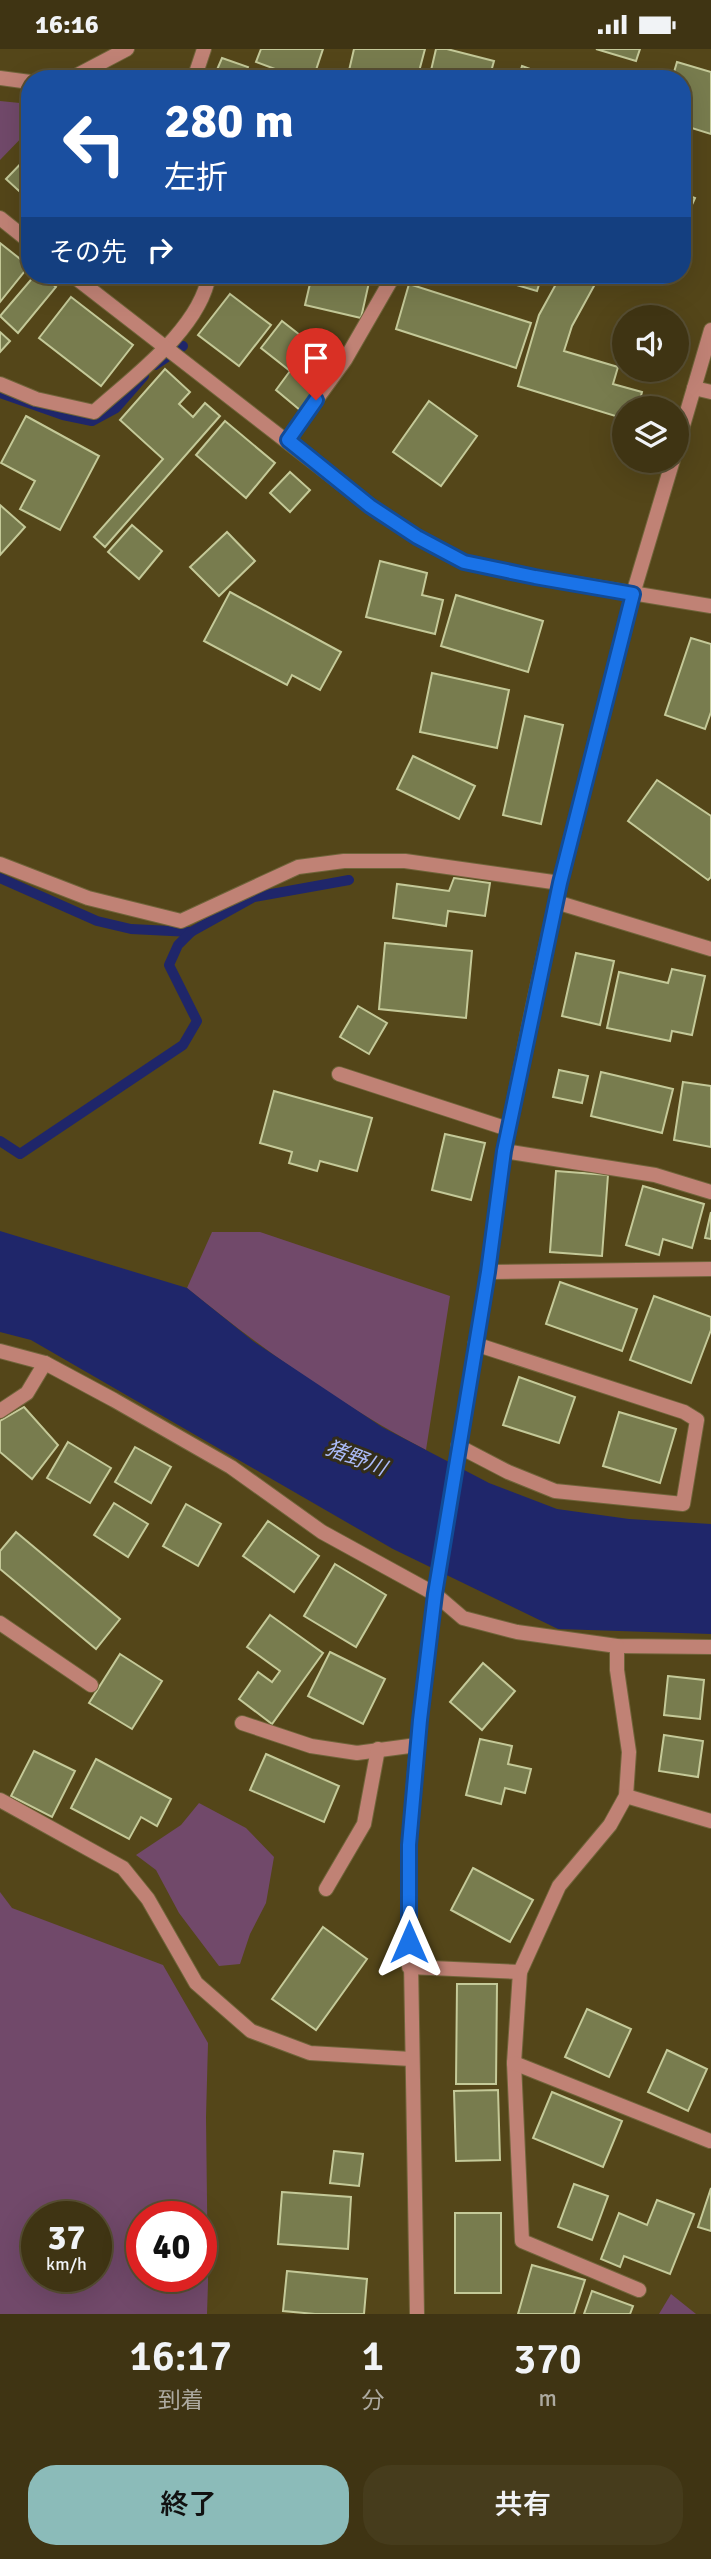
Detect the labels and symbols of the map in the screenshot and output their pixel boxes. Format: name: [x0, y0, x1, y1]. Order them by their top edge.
pin: [286, 328, 346, 400]
water label: 猪野川: [322, 1435, 392, 1482]
position arrow: [372, 1905, 446, 1979]
speed limit sign: 40: [126, 2201, 217, 2292]

